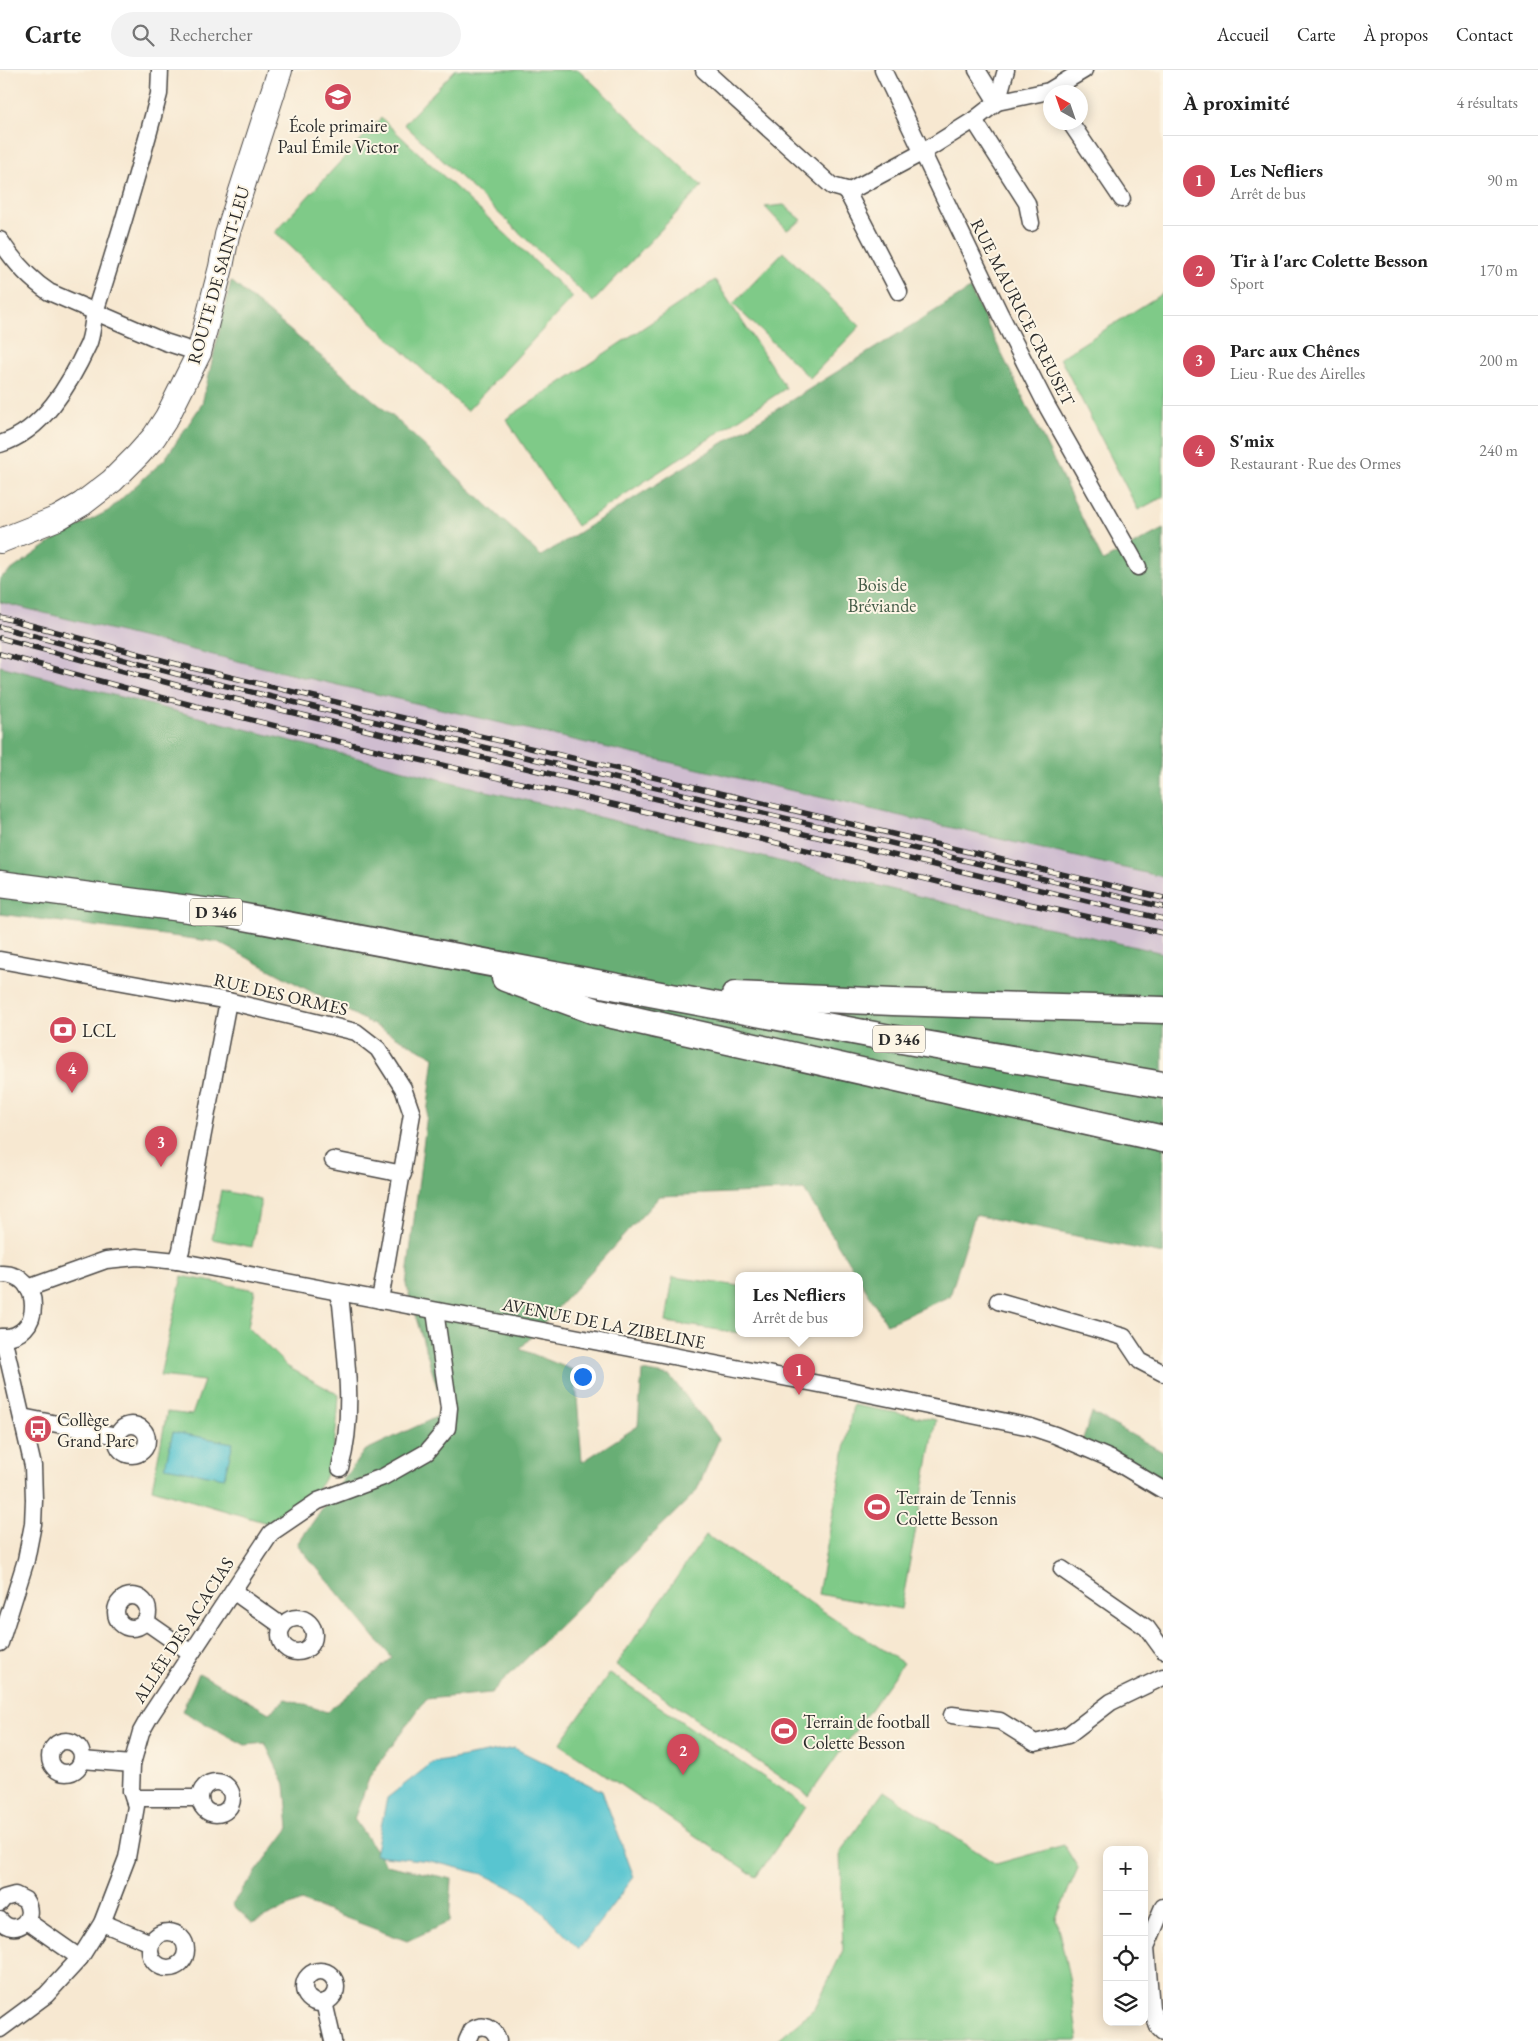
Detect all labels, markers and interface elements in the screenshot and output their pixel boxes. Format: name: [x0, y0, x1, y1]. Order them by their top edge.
search box: [111, 12, 461, 57]
text: Carte: [25, 19, 81, 50]
icon: search: [129, 21, 157, 49]
text: Rechercher: [169, 22, 253, 47]
text: Accueil: [1217, 23, 1269, 46]
text: Carte: [1297, 23, 1336, 46]
text: À propos: [1364, 23, 1428, 46]
text: Contact: [1456, 23, 1513, 46]
school or university icon: École primaire Paul Émile Victor: [323, 82, 353, 112]
north arrow: [1043, 85, 1088, 130]
text: À proximité: [1183, 89, 1290, 116]
text: 4 résultats: [1456, 92, 1518, 113]
place label: École primaire Paul Émile Victor: [277, 114, 399, 158]
text: Les Nefliers: [1230, 158, 1323, 183]
text: 1: [1195, 170, 1203, 191]
text: 90 m: [1487, 170, 1518, 191]
street label: ROUTE DE SAINT-LEU: [182, 183, 255, 367]
text: Arrêt de bus: [1230, 183, 1306, 204]
street label: RUE MAURICE CREUSET: [966, 215, 1081, 410]
text: Tir à l'arc Colette Besson: [1230, 248, 1428, 273]
text: 2: [1195, 260, 1203, 281]
text: 170 m: [1479, 260, 1518, 281]
text: Sport: [1230, 273, 1264, 294]
text: Parc aux Chênes: [1230, 338, 1360, 363]
text: 3: [1195, 350, 1203, 371]
text: 200 m: [1479, 350, 1518, 371]
text: Lieu · Rue des Airelles: [1230, 363, 1365, 384]
text: S'mix: [1230, 428, 1274, 453]
text: 4: [1195, 440, 1203, 461]
text: 240 m: [1479, 440, 1518, 461]
text: Restaurant · Rue des Ormes: [1230, 453, 1401, 474]
park label: Bois de Bréviande: [848, 573, 916, 617]
road number: D 346: [190, 899, 242, 926]
street label: RUE DES ORMES: [212, 967, 350, 1021]
bank icon: LCL: [48, 1015, 78, 1045]
place label: LCL: [82, 1019, 116, 1042]
road number: D 346: [873, 1026, 925, 1052]
pin: 4: [56, 1052, 88, 1093]
pin: 3: [145, 1126, 177, 1167]
popup: [735, 1272, 863, 1337]
text: Les Nefliers: [752, 1282, 846, 1307]
street label: AVENUE DE LA ZIBELINE: [500, 1292, 707, 1354]
text: Arrêt de bus: [752, 1307, 828, 1328]
pin: 1: [783, 1354, 815, 1395]
your location: [570, 1364, 596, 1390]
place label: Collège Grand Parc: [57, 1408, 135, 1452]
bus stop icon: Collège Grand Parc: [23, 1414, 53, 1444]
place label: Terrain de Tennis Colette Besson: [896, 1486, 1016, 1530]
sports icon: Terrain de Tennis Colette Besson: [862, 1492, 892, 1522]
street label: ALLÉE DES ACACIAS: [127, 1553, 239, 1708]
place label: Terrain de football Colette Besson: [803, 1710, 930, 1754]
sports icon: Terrain de football Colette Besson: [769, 1716, 799, 1746]
pin: 2: [667, 1734, 699, 1775]
map controls: [1103, 1846, 1148, 2026]
button: +: [1103, 1846, 1148, 1891]
button: −: [1103, 1891, 1148, 1936]
button: locate: [1103, 1936, 1148, 1981]
button: layers: [1103, 1981, 1148, 2026]

